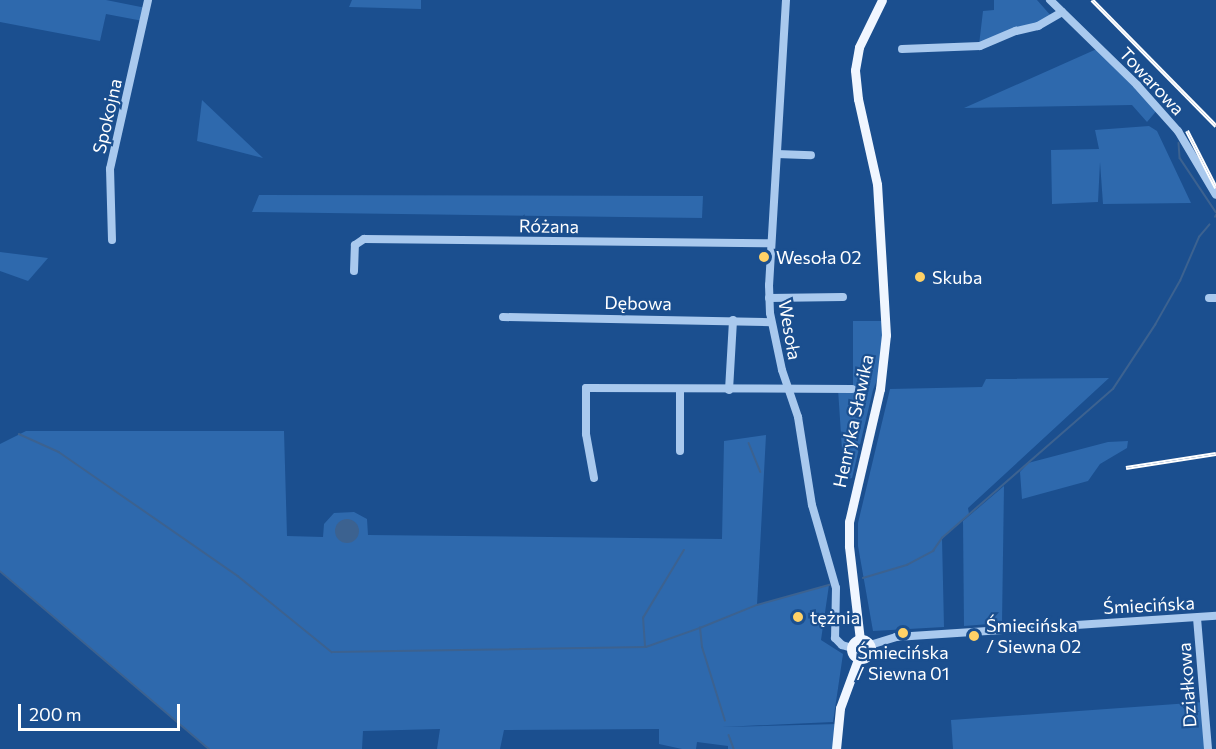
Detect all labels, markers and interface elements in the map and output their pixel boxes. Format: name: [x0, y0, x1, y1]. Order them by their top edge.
street label: Towarowa: [1115, 42, 1189, 120]
street label: Spokojna: [88, 76, 126, 156]
street label: Różana: [519, 215, 579, 237]
place label: Wesoła 02: [776, 246, 862, 268]
marker: Wesoła 02: [757, 250, 771, 264]
place label: Skuba: [932, 266, 982, 288]
marker: Skuba: [913, 270, 927, 284]
street label: Dębowa: [604, 292, 672, 314]
street label: Wesoła: [774, 298, 806, 362]
street label: Henryka Sławika: [828, 352, 878, 490]
street label: Śmiecińska: [1103, 592, 1195, 618]
place label: tężnia: [810, 606, 860, 628]
marker: tężnia: [791, 610, 805, 624]
place label: Śmiecińska / Siewna 02: [986, 615, 1081, 658]
marker: Śmiecińska / Siewna 01: [896, 626, 910, 640]
marker: Śmiecińska / Siewna 02: [967, 629, 981, 643]
place label: Śmiecińska / Siewna 01: [857, 642, 949, 684]
street label: Działkowa: [1173, 642, 1201, 728]
scale bar: [21, 692, 183, 730]
text: 200 m: [29, 703, 82, 725]

